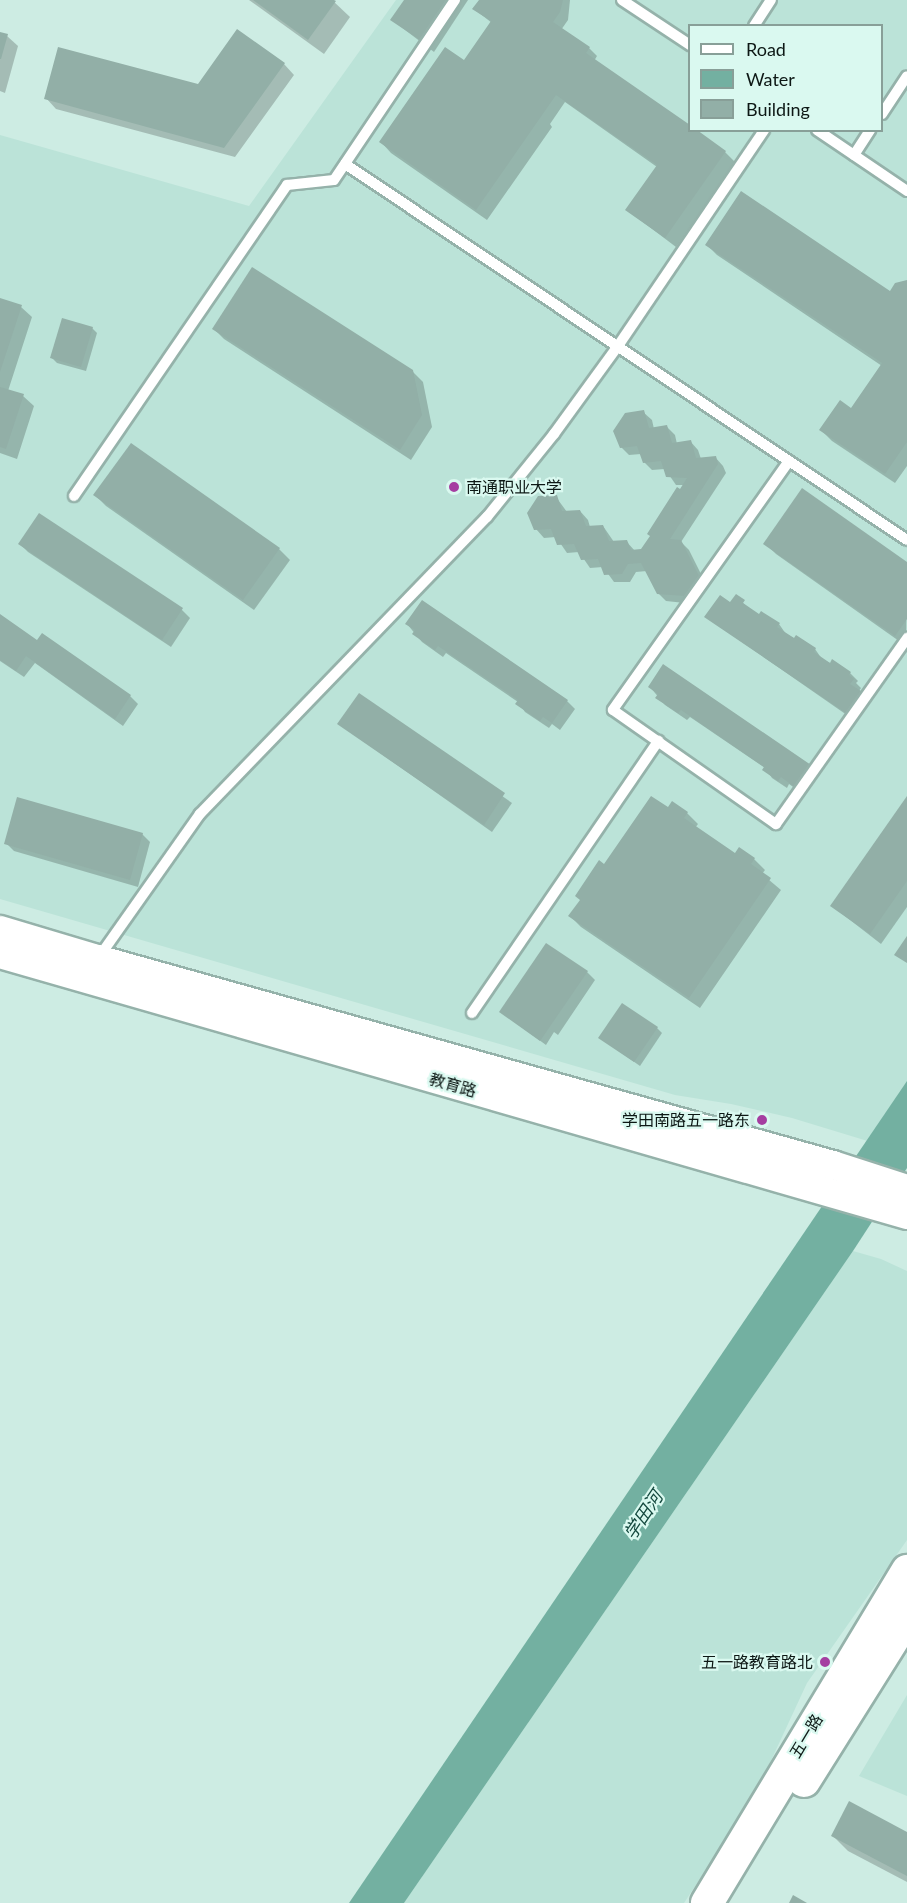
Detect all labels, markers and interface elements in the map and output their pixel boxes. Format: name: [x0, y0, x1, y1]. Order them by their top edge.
legend: [688, 24, 883, 132]
text: Road: [746, 38, 786, 60]
text: Water: [746, 68, 795, 90]
text: Building: [746, 98, 810, 120]
place label: 南通职业大学: [466, 477, 562, 497]
marker: 南通职业大学: [447, 480, 461, 494]
street label: 教育路: [427, 1069, 479, 1101]
place label: 学田南路五一路东: [622, 1110, 750, 1130]
marker: 学田南路五一路东: [755, 1113, 769, 1127]
water label: 学田河: [619, 1487, 667, 1543]
place label: 五一路教育路北: [701, 1652, 813, 1672]
marker: 五一路教育路北: [818, 1655, 832, 1669]
street label: 五一路: [785, 1710, 827, 1762]

